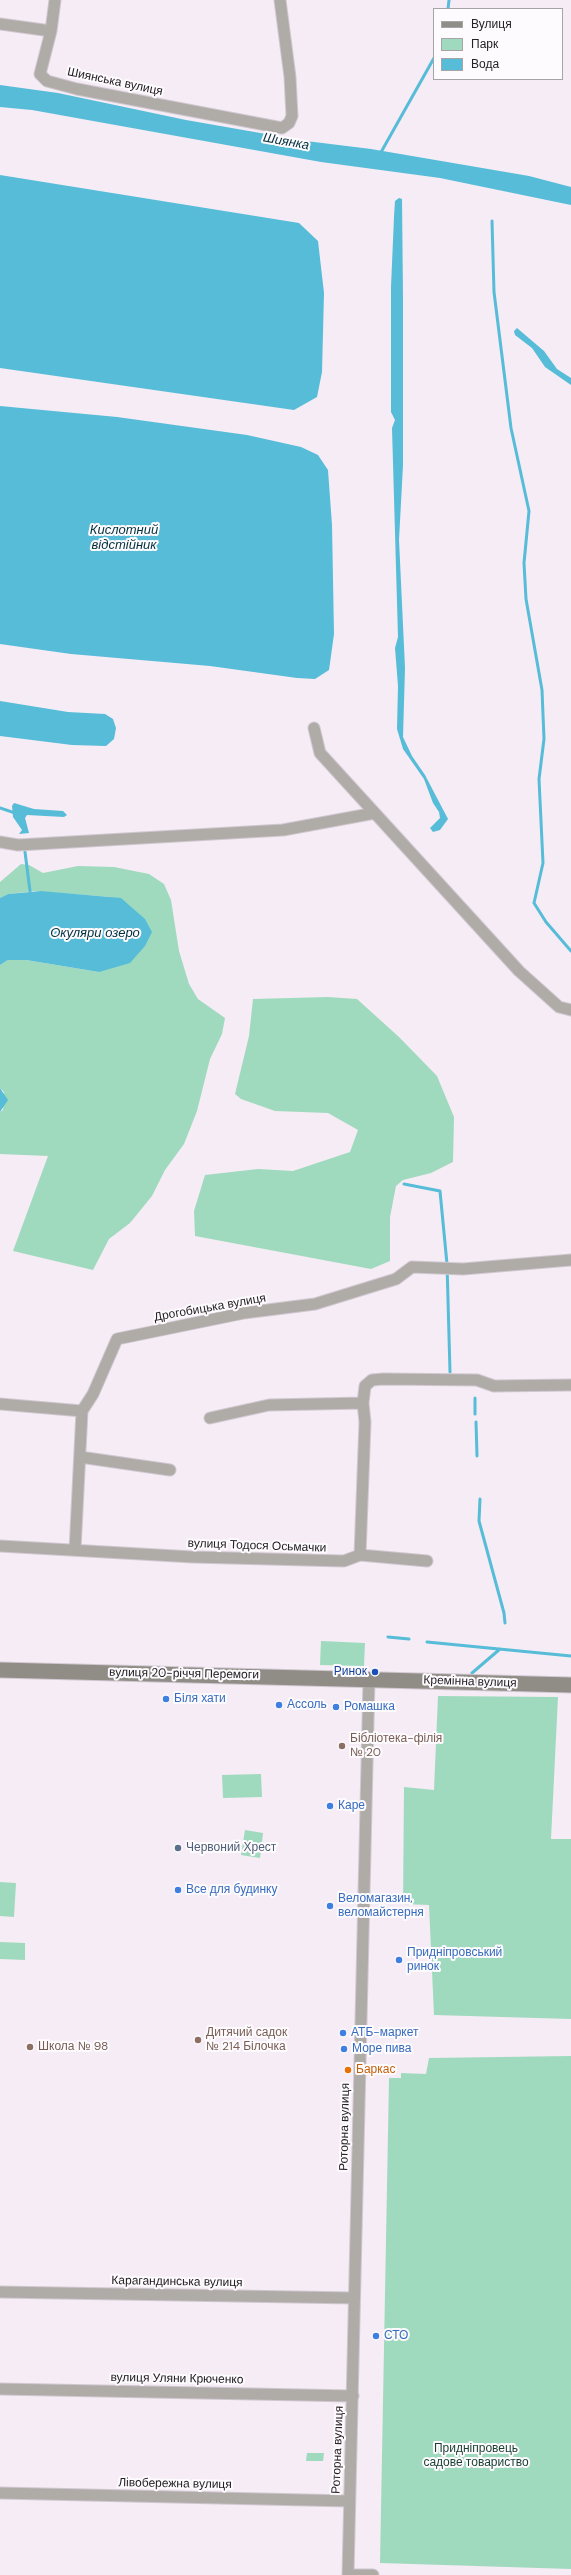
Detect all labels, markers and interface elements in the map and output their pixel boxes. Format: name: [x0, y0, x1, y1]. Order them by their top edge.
legend: [433, 8, 563, 80]
text: Вулиця: [471, 16, 512, 32]
text: Парк: [471, 36, 498, 52]
text: Вода: [471, 56, 499, 72]
street label: Шиянська вулиця: [66, 65, 164, 99]
water label: Шиянка: [262, 130, 310, 154]
water label: Кислотний відстійник: [90, 523, 158, 554]
water label: Окуляри озеро: [50, 926, 140, 942]
street label: Дрогобицька вулиця: [153, 1291, 267, 1325]
street label: вулиця Тодося Осьмачки: [187, 1536, 327, 1556]
street label: вулиця 20-річчя Перемоги: [109, 1665, 259, 1683]
place label: Ринок: [334, 1665, 367, 1679]
marker: Ринок: [370, 1667, 380, 1677]
street label: Кремінна вулиця: [423, 1673, 517, 1691]
place label: Біля хати: [174, 1692, 226, 1706]
marker: Біля хати: [161, 1694, 171, 1704]
place label: Ассоль: [287, 1698, 327, 1712]
marker: Ассоль: [274, 1700, 284, 1710]
place label: Ромашка: [344, 1700, 395, 1714]
marker: Ромашка: [331, 1702, 341, 1712]
place label: Бібліотека-філія № 20: [350, 1732, 442, 1760]
marker: Бібліотека-філія № 20: [337, 1741, 347, 1751]
place label: Каре: [338, 1799, 365, 1813]
marker: Каре: [325, 1801, 335, 1811]
place label: Червоний Хрест: [186, 1841, 276, 1855]
marker: Червоний Хрест: [173, 1843, 183, 1853]
place label: Все для будинку: [186, 1883, 277, 1897]
marker: Все для будинку: [173, 1885, 183, 1895]
place label: Веломагазин, веломайстерня: [338, 1892, 424, 1920]
marker: Веломагазин, веломайстерня: [325, 1901, 335, 1911]
place label: Придніпровський ринок: [407, 1946, 502, 1974]
marker: Придніпровський ринок: [394, 1955, 404, 1965]
place label: Дитячий садок № 214 Білочка: [206, 2026, 287, 2054]
place label: АТБ-маркет: [351, 2026, 419, 2040]
marker: АТБ-маркет: [338, 2028, 348, 2038]
marker: Дитячий садок № 214 Білочка: [193, 2035, 203, 2045]
place label: Школа № 98: [38, 2040, 108, 2054]
marker: Школа № 98: [25, 2042, 35, 2052]
place label: Море пива: [352, 2042, 411, 2056]
marker: Море пива: [339, 2044, 349, 2054]
place label: Баркас: [356, 2063, 395, 2077]
marker: Баркас: [343, 2065, 353, 2075]
street label: Роторна вулиця: [337, 2083, 353, 2171]
street label: Карагандинська вулиця: [111, 2274, 243, 2290]
place label: СТО: [384, 2329, 408, 2343]
marker: СТО: [371, 2331, 381, 2341]
street label: вулиця Уляни Крюченко: [110, 2371, 244, 2387]
street label: Роторна вулиця: [329, 2406, 347, 2494]
park label: Придніпровець садове товариство: [423, 2442, 529, 2470]
street label: Лівобережна вулиця: [118, 2476, 232, 2492]

